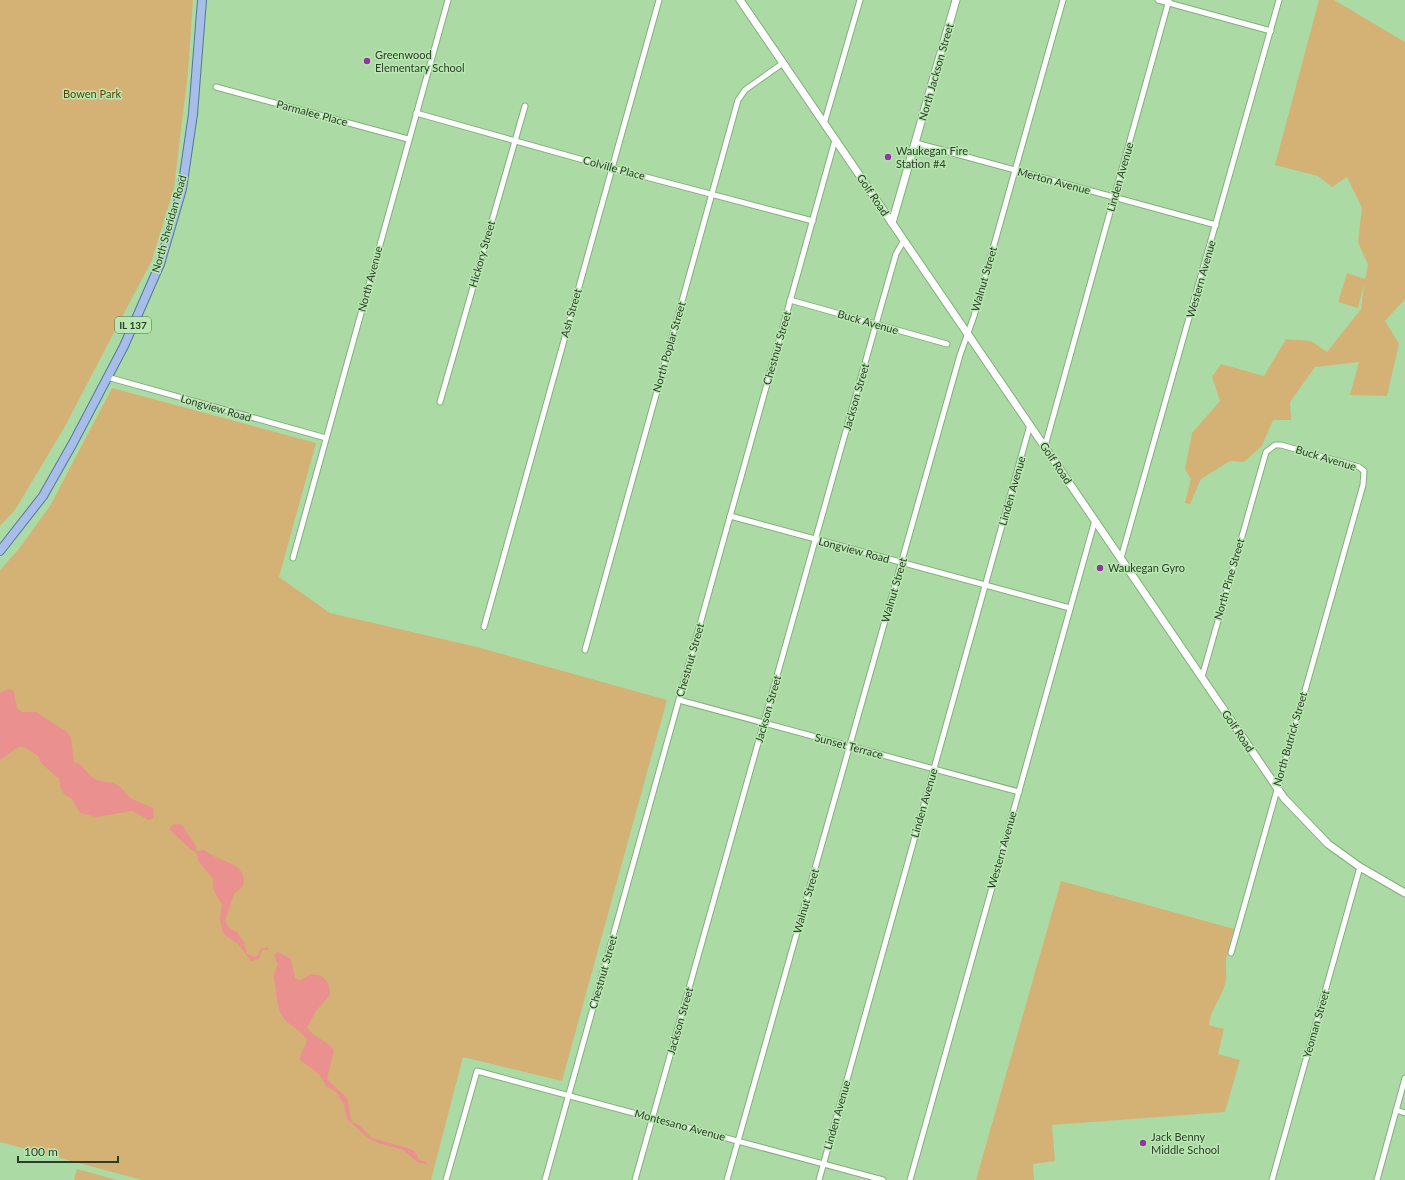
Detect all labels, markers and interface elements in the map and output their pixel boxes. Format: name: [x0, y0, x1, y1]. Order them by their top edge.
street label: North Jackson Street: [915, 22, 956, 122]
place label: Greenwood Elementary School: [375, 48, 465, 74]
marker: Greenwood Elementary School: [362, 56, 372, 66]
park label: Bowen Park: [63, 87, 121, 100]
street label: Parmalee Place: [275, 97, 349, 128]
street label: Linden Avenue: [1103, 141, 1136, 213]
place label: Waukegan Fire Station #4: [896, 144, 968, 170]
marker: Waukegan Fire Station #4: [883, 152, 893, 162]
street label: Colville Place: [582, 153, 647, 182]
street label: Merton Avenue: [1016, 165, 1092, 197]
street label: Golf Road: [855, 171, 892, 218]
street label: North Sheridan Road: [148, 174, 189, 274]
street label: Hickory Street: [466, 219, 497, 289]
street label: Western Avenue: [1183, 238, 1218, 319]
street label: North Avenue: [355, 244, 385, 313]
street label: Walnut Street: [968, 245, 999, 313]
street label: Ash Street: [557, 287, 584, 339]
street label: North Poplar Street: [649, 300, 688, 394]
street label: Buck Avenue: [836, 307, 900, 336]
street label: Chestnut Street: [760, 309, 793, 386]
road number: IL 137: [115, 317, 151, 333]
street label: Jackson Street: [840, 362, 871, 432]
street label: Longview Road: [179, 391, 253, 424]
street label: Golf Road: [1038, 439, 1075, 486]
street label: Buck Avenue: [1294, 442, 1358, 473]
street label: Linden Avenue: [995, 455, 1028, 527]
street label: Longview Road: [817, 534, 891, 565]
street label: North Pine Street: [1211, 537, 1246, 621]
street label: Walnut Street: [878, 556, 909, 624]
place label: Waukegan Gyro: [1108, 561, 1185, 574]
marker: Waukegan Gyro: [1095, 563, 1105, 573]
street label: Chestnut Street: [673, 621, 706, 698]
street label: Jackson Street: [752, 674, 783, 744]
street label: North Butrick Street: [1270, 690, 1309, 788]
street label: Golf Road: [1220, 707, 1257, 754]
street label: Sunset Terrace: [813, 730, 885, 761]
street label: Linden Avenue: [907, 767, 940, 839]
street label: Western Avenue: [984, 809, 1019, 890]
street label: Walnut Street: [790, 867, 821, 935]
street label: Chestnut Street: [586, 933, 619, 1010]
street label: Jackson Street: [664, 986, 695, 1056]
street label: Yeoman Street: [1300, 988, 1331, 1059]
street label: Linden Avenue: [820, 1079, 853, 1151]
street label: Montesano Avenue: [633, 1106, 727, 1143]
place label: Jack Benny Middle School: [1151, 1130, 1220, 1156]
scale bar: [18, 1138, 118, 1164]
marker: Jack Benny Middle School: [1138, 1138, 1148, 1148]
text: 100 m: [24, 1144, 58, 1159]

